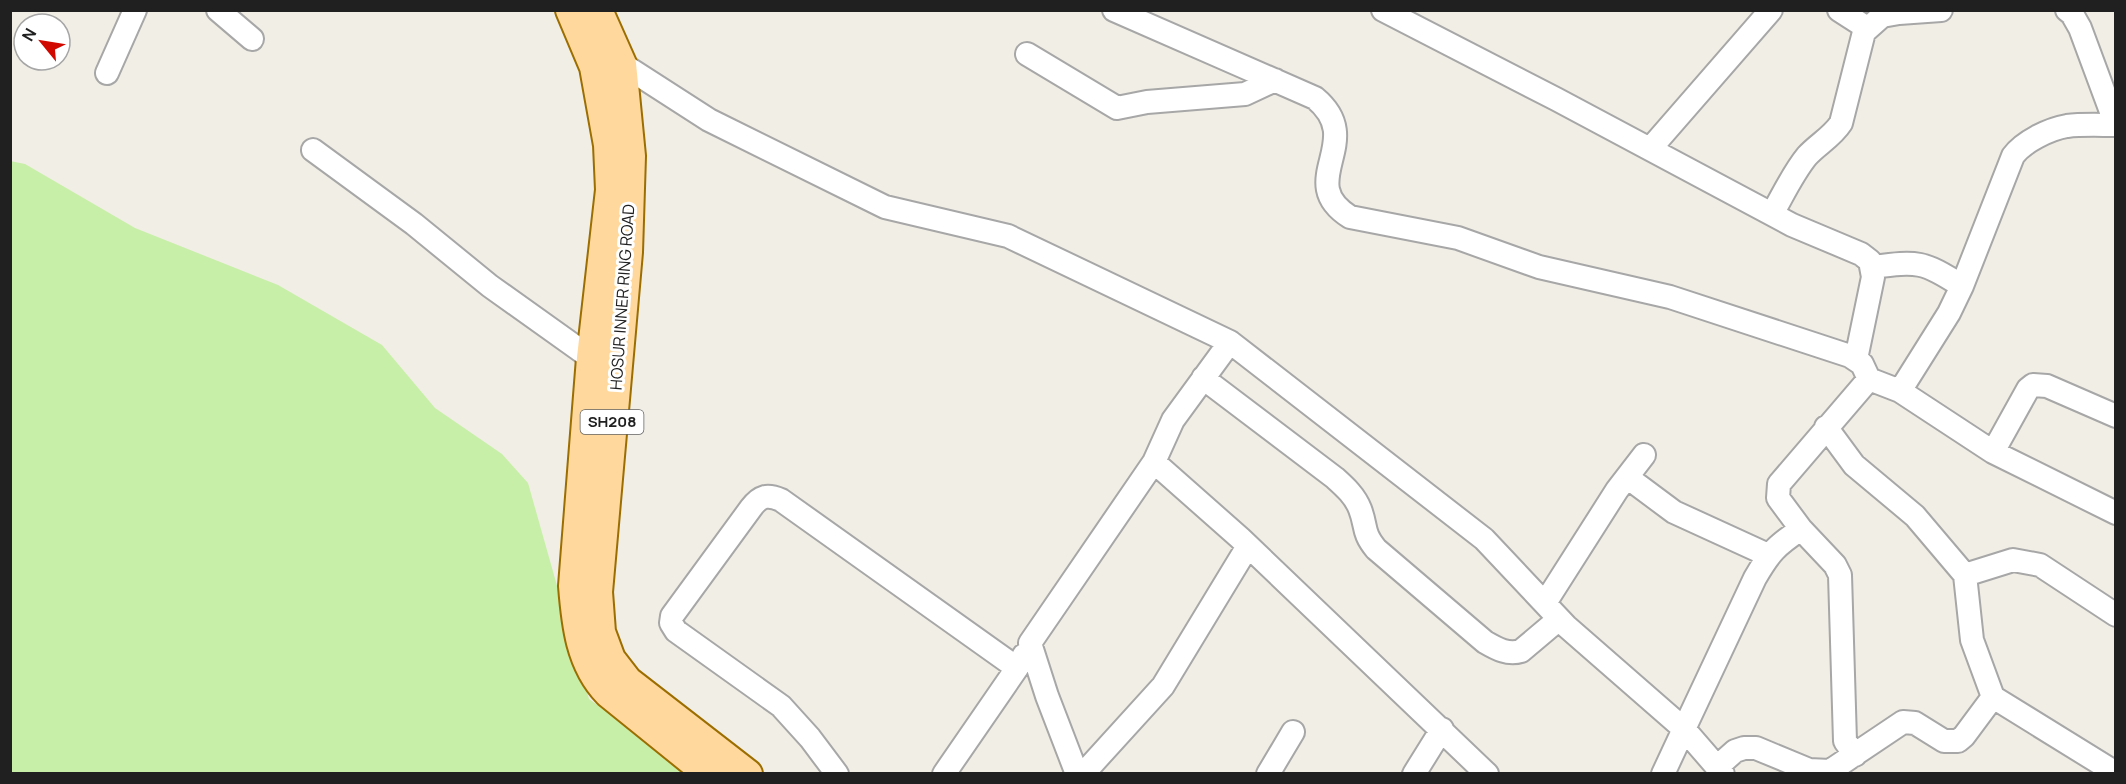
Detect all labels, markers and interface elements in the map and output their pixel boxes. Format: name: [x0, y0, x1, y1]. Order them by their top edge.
north arrow: [12, 12, 72, 72]
text: N: [17, 24, 41, 45]
street label: HOSUR INNER RING ROAD: [605, 203, 639, 391]
road number: SH208: [580, 410, 644, 434]

